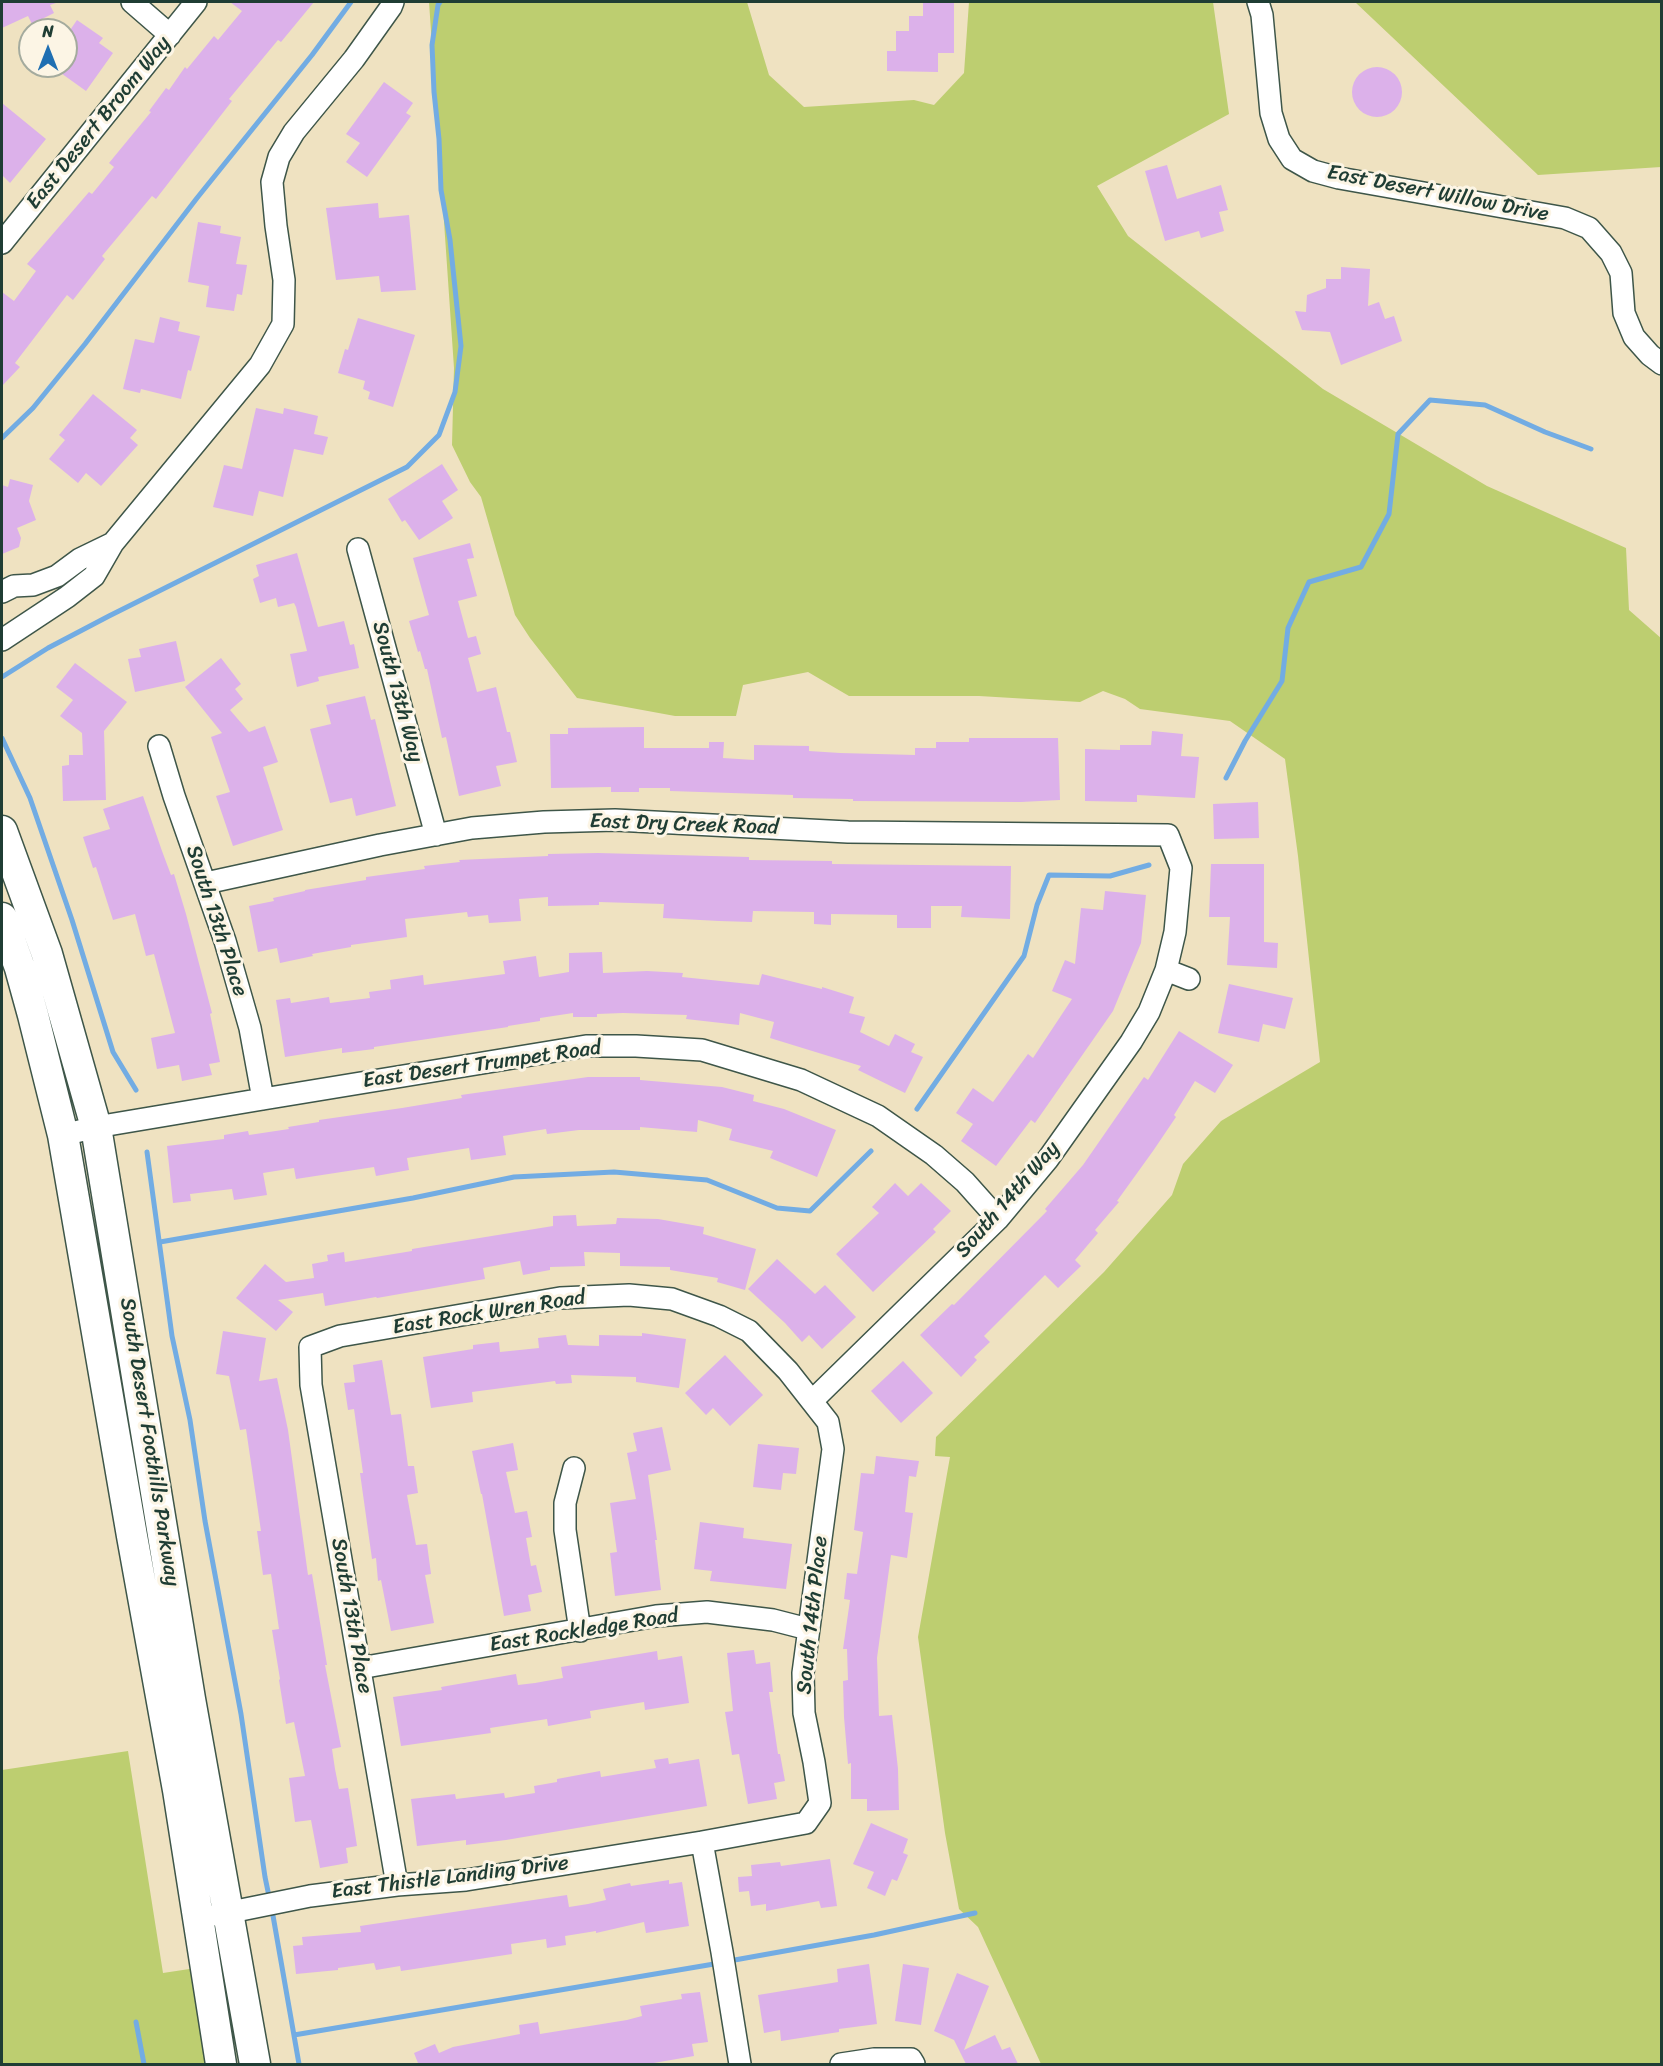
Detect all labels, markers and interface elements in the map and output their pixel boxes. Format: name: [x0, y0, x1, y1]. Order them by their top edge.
text: N: [42, 17, 54, 46]
north arrow: [18, 18, 78, 78]
street label: East Desert Broom Way: [21, 31, 177, 215]
street label: East Desert Willow Drive: [1325, 160, 1551, 228]
street label: South 13th Way: [366, 619, 428, 765]
street label: East Dry Creek Road: [589, 809, 779, 841]
street label: South 13th Place: [180, 842, 252, 1000]
street label: East Desert Trumpet Road: [361, 1036, 603, 1094]
street label: South 14th Way: [951, 1137, 1065, 1263]
street label: East Rock Wren Road: [391, 1285, 587, 1341]
street label: South Desert Foothills Parkway: [114, 1296, 184, 1588]
street label: South 14th Place: [792, 1535, 834, 1695]
street label: South 13th Place: [325, 1536, 377, 1696]
street label: East Rockledge Road: [488, 1604, 680, 1658]
street label: East Thistle Landing Drive: [330, 1851, 570, 1905]

